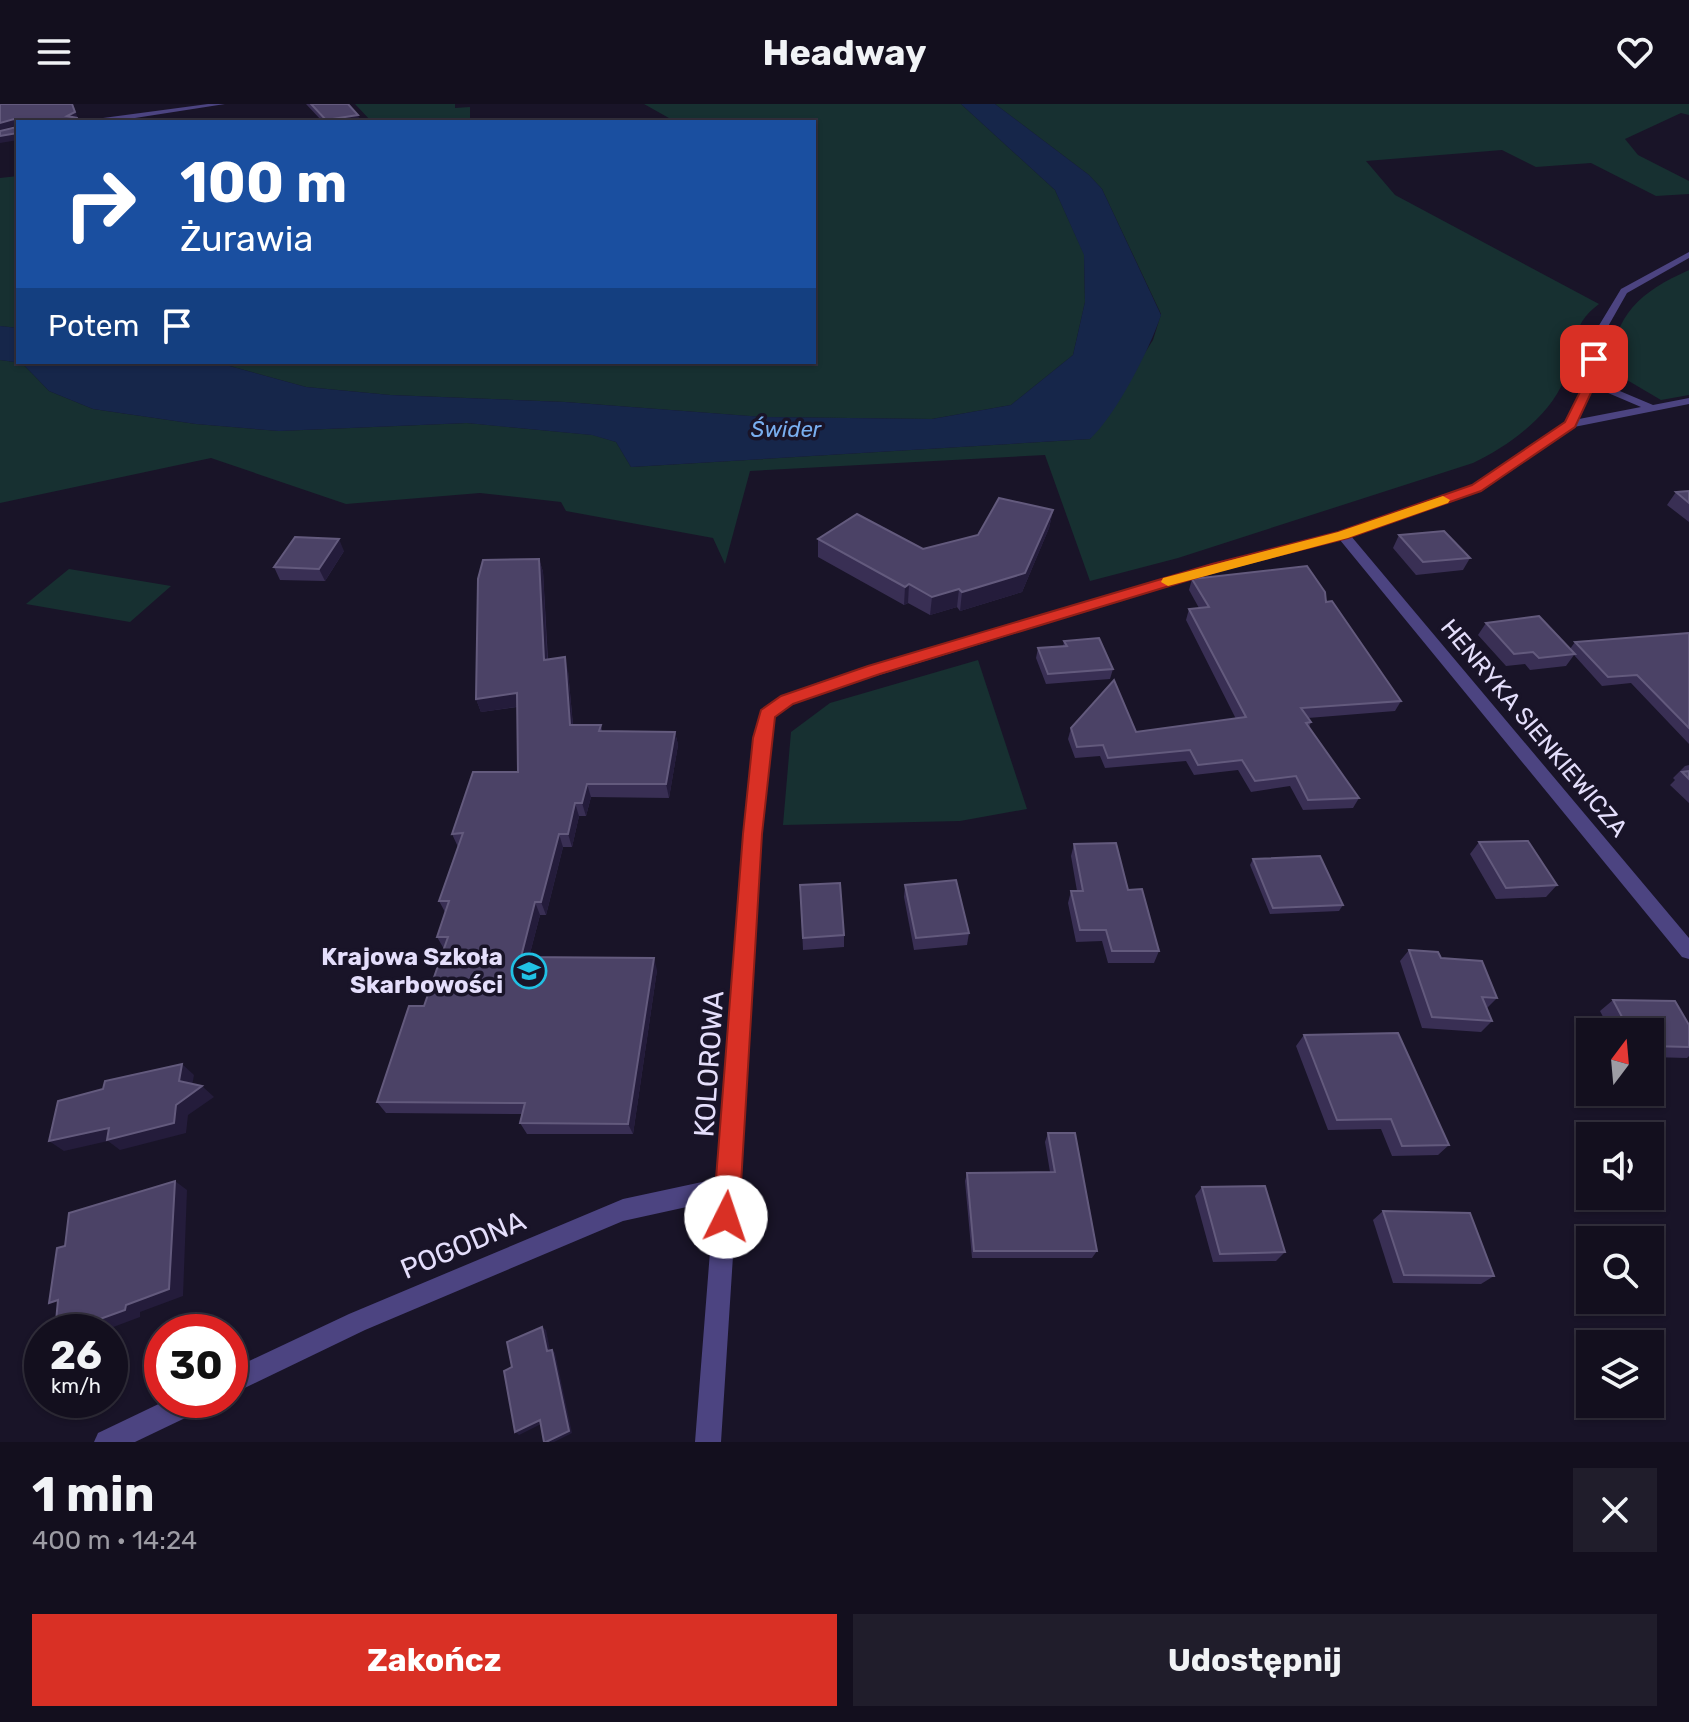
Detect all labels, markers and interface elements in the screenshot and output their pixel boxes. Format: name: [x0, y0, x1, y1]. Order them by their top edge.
icon: menu: [32, 30, 76, 74]
icon: heart: [1613, 30, 1657, 74]
text: Headway: [763, 31, 926, 74]
text: 100 m: [180, 150, 347, 216]
icon: right: [48, 152, 152, 256]
text: Żurawia: [180, 217, 313, 260]
icon: arrive: [155, 304, 199, 348]
text: Potem: [48, 308, 139, 344]
pin: [1560, 325, 1628, 393]
icon: arrive: [1572, 337, 1616, 381]
water label: Świder: [751, 416, 823, 443]
street label: HENRYKA SIENKIEWICZA: [1435, 614, 1633, 842]
place label: Krajowa Szkoła Skarbowości: [321, 943, 503, 999]
school or university icon: Krajowa Szkoła Skarbowości: [510, 952, 548, 990]
street label: KOLOROWA: [687, 989, 731, 1138]
north arrow: [1576, 1018, 1664, 1106]
map controls: [1576, 1018, 1664, 1418]
button: sound: [1576, 1122, 1664, 1210]
position arrow: [684, 1175, 768, 1259]
street label: POGODNA: [396, 1204, 531, 1286]
button: search: [1576, 1226, 1664, 1314]
speed limit sign: 30: [144, 1314, 248, 1418]
button: layers: [1576, 1330, 1664, 1418]
text: 26: [50, 1332, 102, 1379]
text: km/h: [51, 1374, 101, 1398]
text: 1 min: [32, 1466, 155, 1523]
button: close: [1573, 1468, 1657, 1552]
text: 400 m · 14:24: [32, 1525, 197, 1556]
button: Zakończ: [32, 1614, 837, 1706]
button: Udostępnij: [853, 1614, 1657, 1706]

